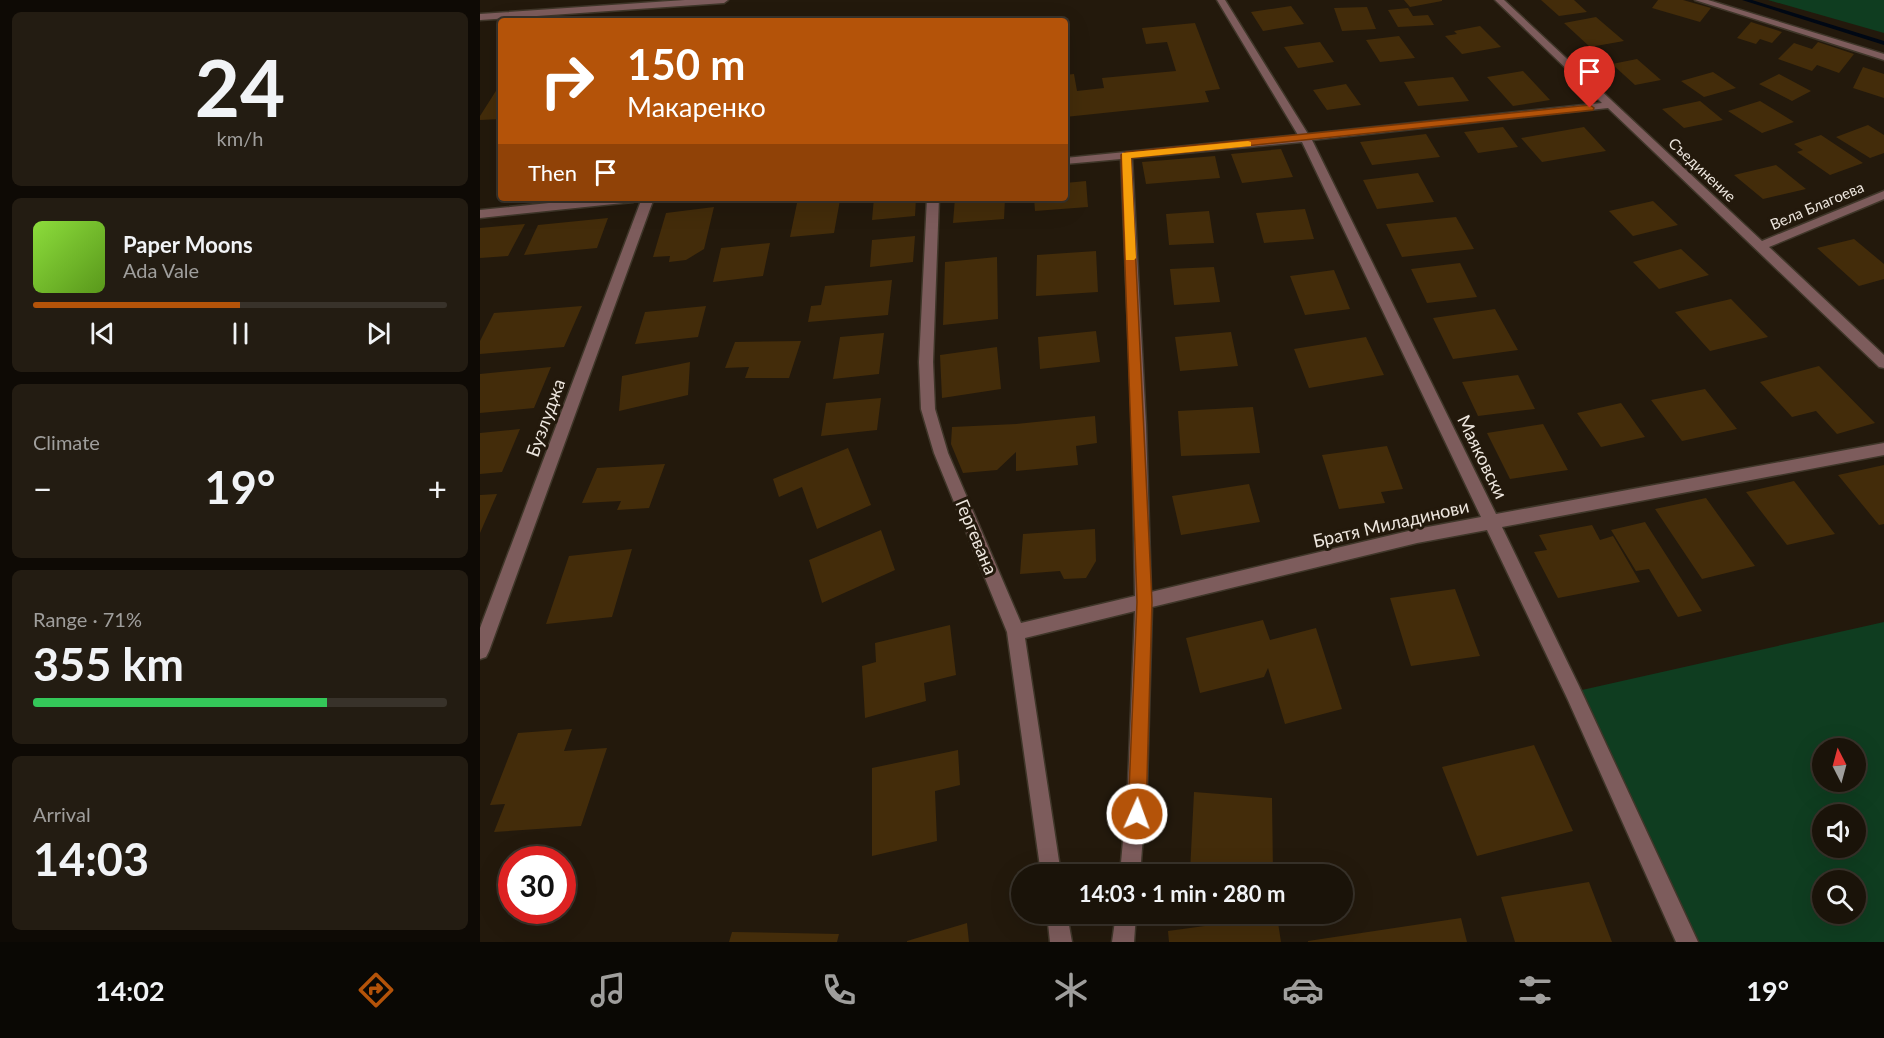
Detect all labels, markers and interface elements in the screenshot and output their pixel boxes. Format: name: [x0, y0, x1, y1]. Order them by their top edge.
text: 150 m: [627, 39, 745, 89]
text: 24: [195, 40, 285, 134]
icon: right: [528, 42, 606, 120]
pin: [1564, 46, 1615, 108]
icon: arrive: [1573, 55, 1606, 88]
text: Макаренко: [627, 90, 766, 123]
text: km/h: [217, 126, 263, 150]
street label: Съединение: [1665, 133, 1740, 205]
icon: arrive: [589, 156, 622, 189]
text: Then: [528, 159, 577, 186]
street label: Вела Благоева: [1767, 177, 1866, 233]
text: Paper Moons: [123, 231, 253, 258]
text: Ada Vale: [123, 258, 199, 282]
icon: previous: [86, 317, 119, 350]
icon: pause: [224, 317, 257, 350]
icon: next: [362, 317, 395, 350]
street label: Бузлуджа: [521, 376, 569, 460]
street label: Маяковски: [1453, 411, 1513, 502]
text: Climate: [33, 430, 100, 454]
text: 19°: [205, 460, 275, 514]
text: −: [33, 468, 52, 508]
text: +: [428, 468, 447, 508]
street label: Братя Миладинови: [1311, 494, 1471, 552]
street label: Гергевана: [951, 496, 1003, 578]
text: Range · 71%: [33, 607, 142, 631]
text: 355 km: [33, 637, 184, 691]
north arrow: [1812, 738, 1866, 792]
map controls: [1812, 738, 1866, 924]
position arrow: [1105, 782, 1169, 846]
text: Arrival: [33, 802, 91, 826]
button: sound: [1812, 804, 1866, 858]
text: 14:03: [33, 832, 149, 886]
speed limit sign: 30: [498, 846, 576, 924]
button: search: [1812, 870, 1866, 924]
text: 14:03 · 1 min · 280 m: [1079, 880, 1285, 907]
icon: directions: [355, 969, 397, 1011]
icon: music: [587, 969, 629, 1011]
icon: phone: [818, 969, 860, 1011]
icon: climate: [1050, 969, 1092, 1011]
icon: car: [1282, 969, 1324, 1011]
icon: filters: [1514, 969, 1556, 1011]
text: 14:02: [95, 974, 165, 1007]
text: 19°: [1746, 974, 1789, 1007]

